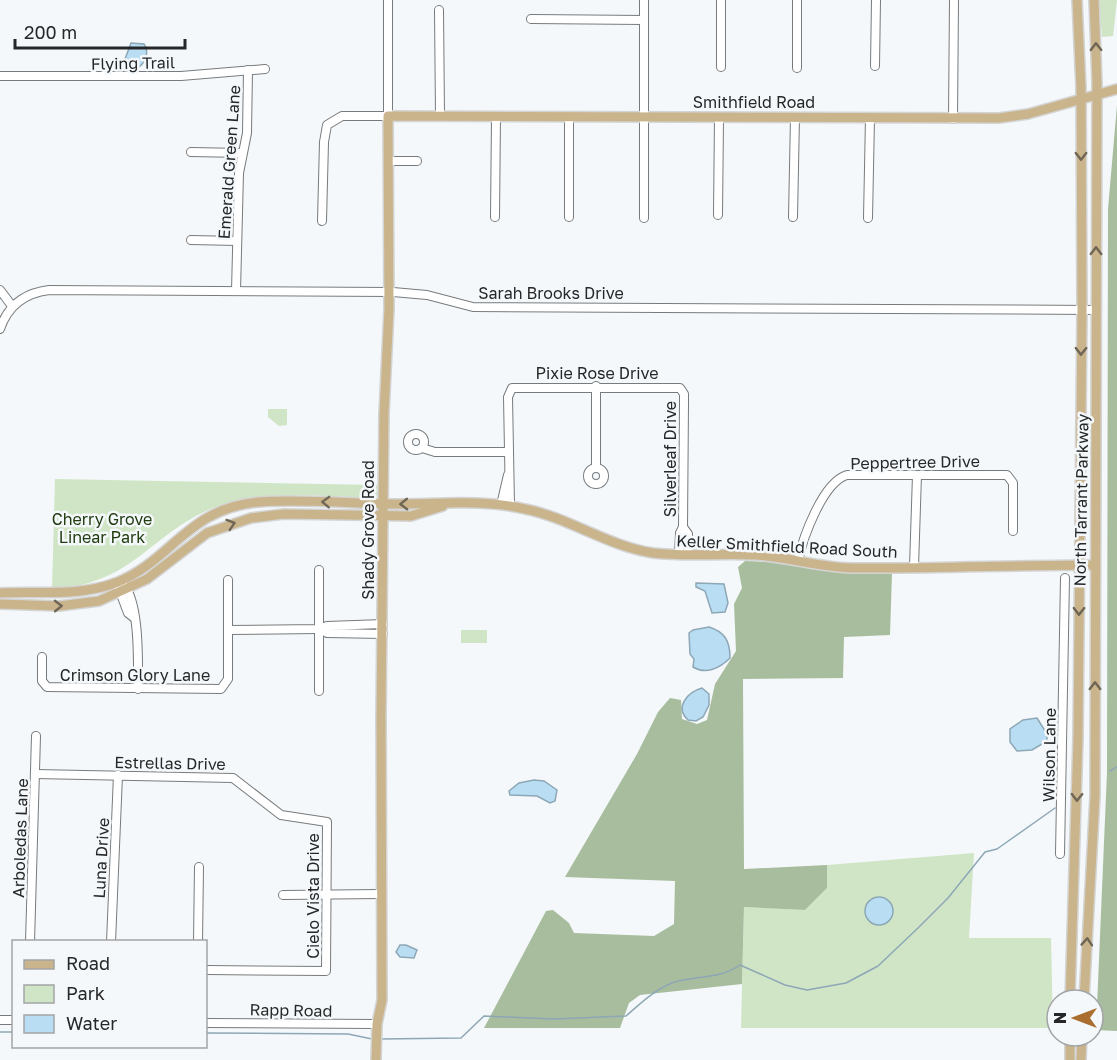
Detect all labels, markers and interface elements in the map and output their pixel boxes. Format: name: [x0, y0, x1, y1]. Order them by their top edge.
scale bar: [15, 12, 184, 50]
text: 200 m: [24, 21, 77, 43]
one-way arrow: [1090, 42, 1103, 51]
street label: Flying Trail: [91, 52, 175, 74]
street label: Emerald Green Lane: [214, 84, 244, 240]
street label: Smithfield Road: [693, 92, 815, 112]
one-way arrow: [1075, 152, 1087, 161]
one-way arrow: [1090, 247, 1102, 256]
street label: Sarah Brooks Drive: [478, 283, 624, 303]
one-way arrow: [1075, 347, 1087, 356]
street label: Pixie Rose Drive: [536, 363, 658, 383]
street label: Silverleaf Drive: [660, 401, 680, 517]
street label: North Tarrant Parkway: [1069, 413, 1093, 586]
street label: Peppertree Drive: [850, 451, 980, 473]
street label: Shady Grove Road: [358, 460, 378, 600]
one-way arrow: [321, 496, 330, 508]
one-way arrow: [399, 498, 408, 510]
park label: Cherry Grove Linear Park: [52, 509, 152, 547]
one-way arrow: [225, 518, 235, 531]
street label: Keller Smithfield Road South: [676, 530, 898, 562]
one-way arrow: [54, 600, 63, 612]
one-way arrow: [1073, 606, 1085, 615]
street label: Crimson Glory Lane: [60, 665, 210, 685]
one-way arrow: [1089, 681, 1101, 690]
street label: Wilson Lane: [1038, 708, 1060, 802]
street label: Estrellas Drive: [114, 752, 226, 774]
street label: Arboledas Lane: [8, 778, 32, 898]
one-way arrow: [1071, 792, 1083, 801]
street label: Luna Drive: [89, 817, 113, 899]
street label: Cielo Vista Drive: [303, 833, 323, 959]
one-way arrow: [1081, 937, 1094, 946]
legend: [12, 940, 207, 1048]
text: Road: [66, 952, 110, 974]
text: Park: [66, 982, 105, 1004]
north arrow: [1045, 988, 1105, 1048]
street label: Rapp Road: [250, 999, 332, 1021]
text: Water: [66, 1012, 117, 1034]
text: N: [1050, 1012, 1070, 1024]

